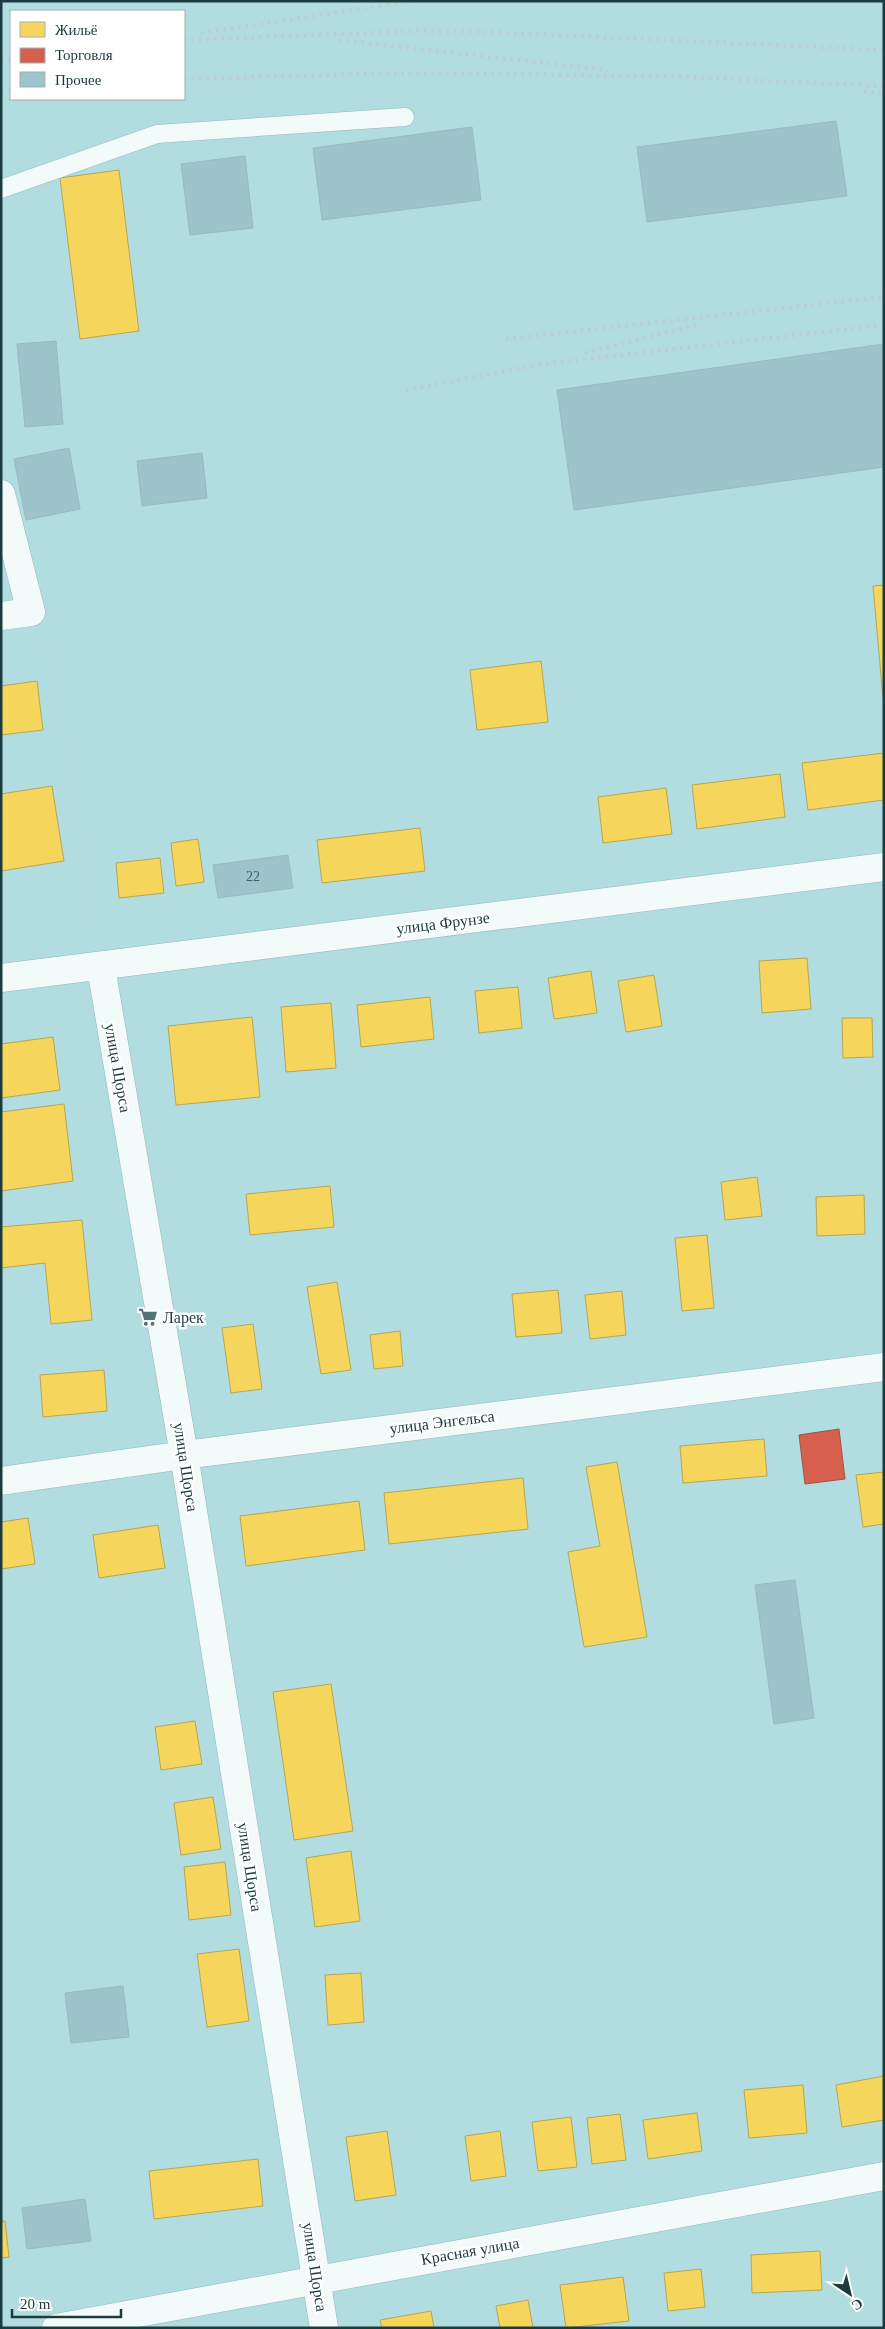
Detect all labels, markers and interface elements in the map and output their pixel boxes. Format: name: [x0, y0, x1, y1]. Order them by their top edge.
legend: [10, 10, 185, 100]
text: Жильё: [55, 22, 98, 38]
text: Торговля: [55, 47, 113, 63]
text: Прочее: [55, 72, 102, 88]
house number: 22: [246, 869, 260, 884]
street label: улица Фрунзе: [395, 909, 491, 938]
street label: улица Щорса: [101, 1022, 134, 1114]
supermarket icon: Ларек: [137, 1306, 159, 1328]
place label: Ларек: [163, 1309, 204, 1327]
street label: улица Энгельса: [388, 1407, 496, 1438]
street label: улица Щорса: [170, 1421, 201, 1513]
street label: улица Щорса: [234, 1821, 265, 1913]
street label: улица Щорса: [299, 2221, 330, 2313]
street label: Красная улица: [420, 2234, 521, 2269]
north arrow: [825, 2269, 875, 2319]
scale bar: [12, 2286, 121, 2318]
text: С: [849, 2295, 866, 2313]
text: 20 m: [20, 2296, 51, 2312]

